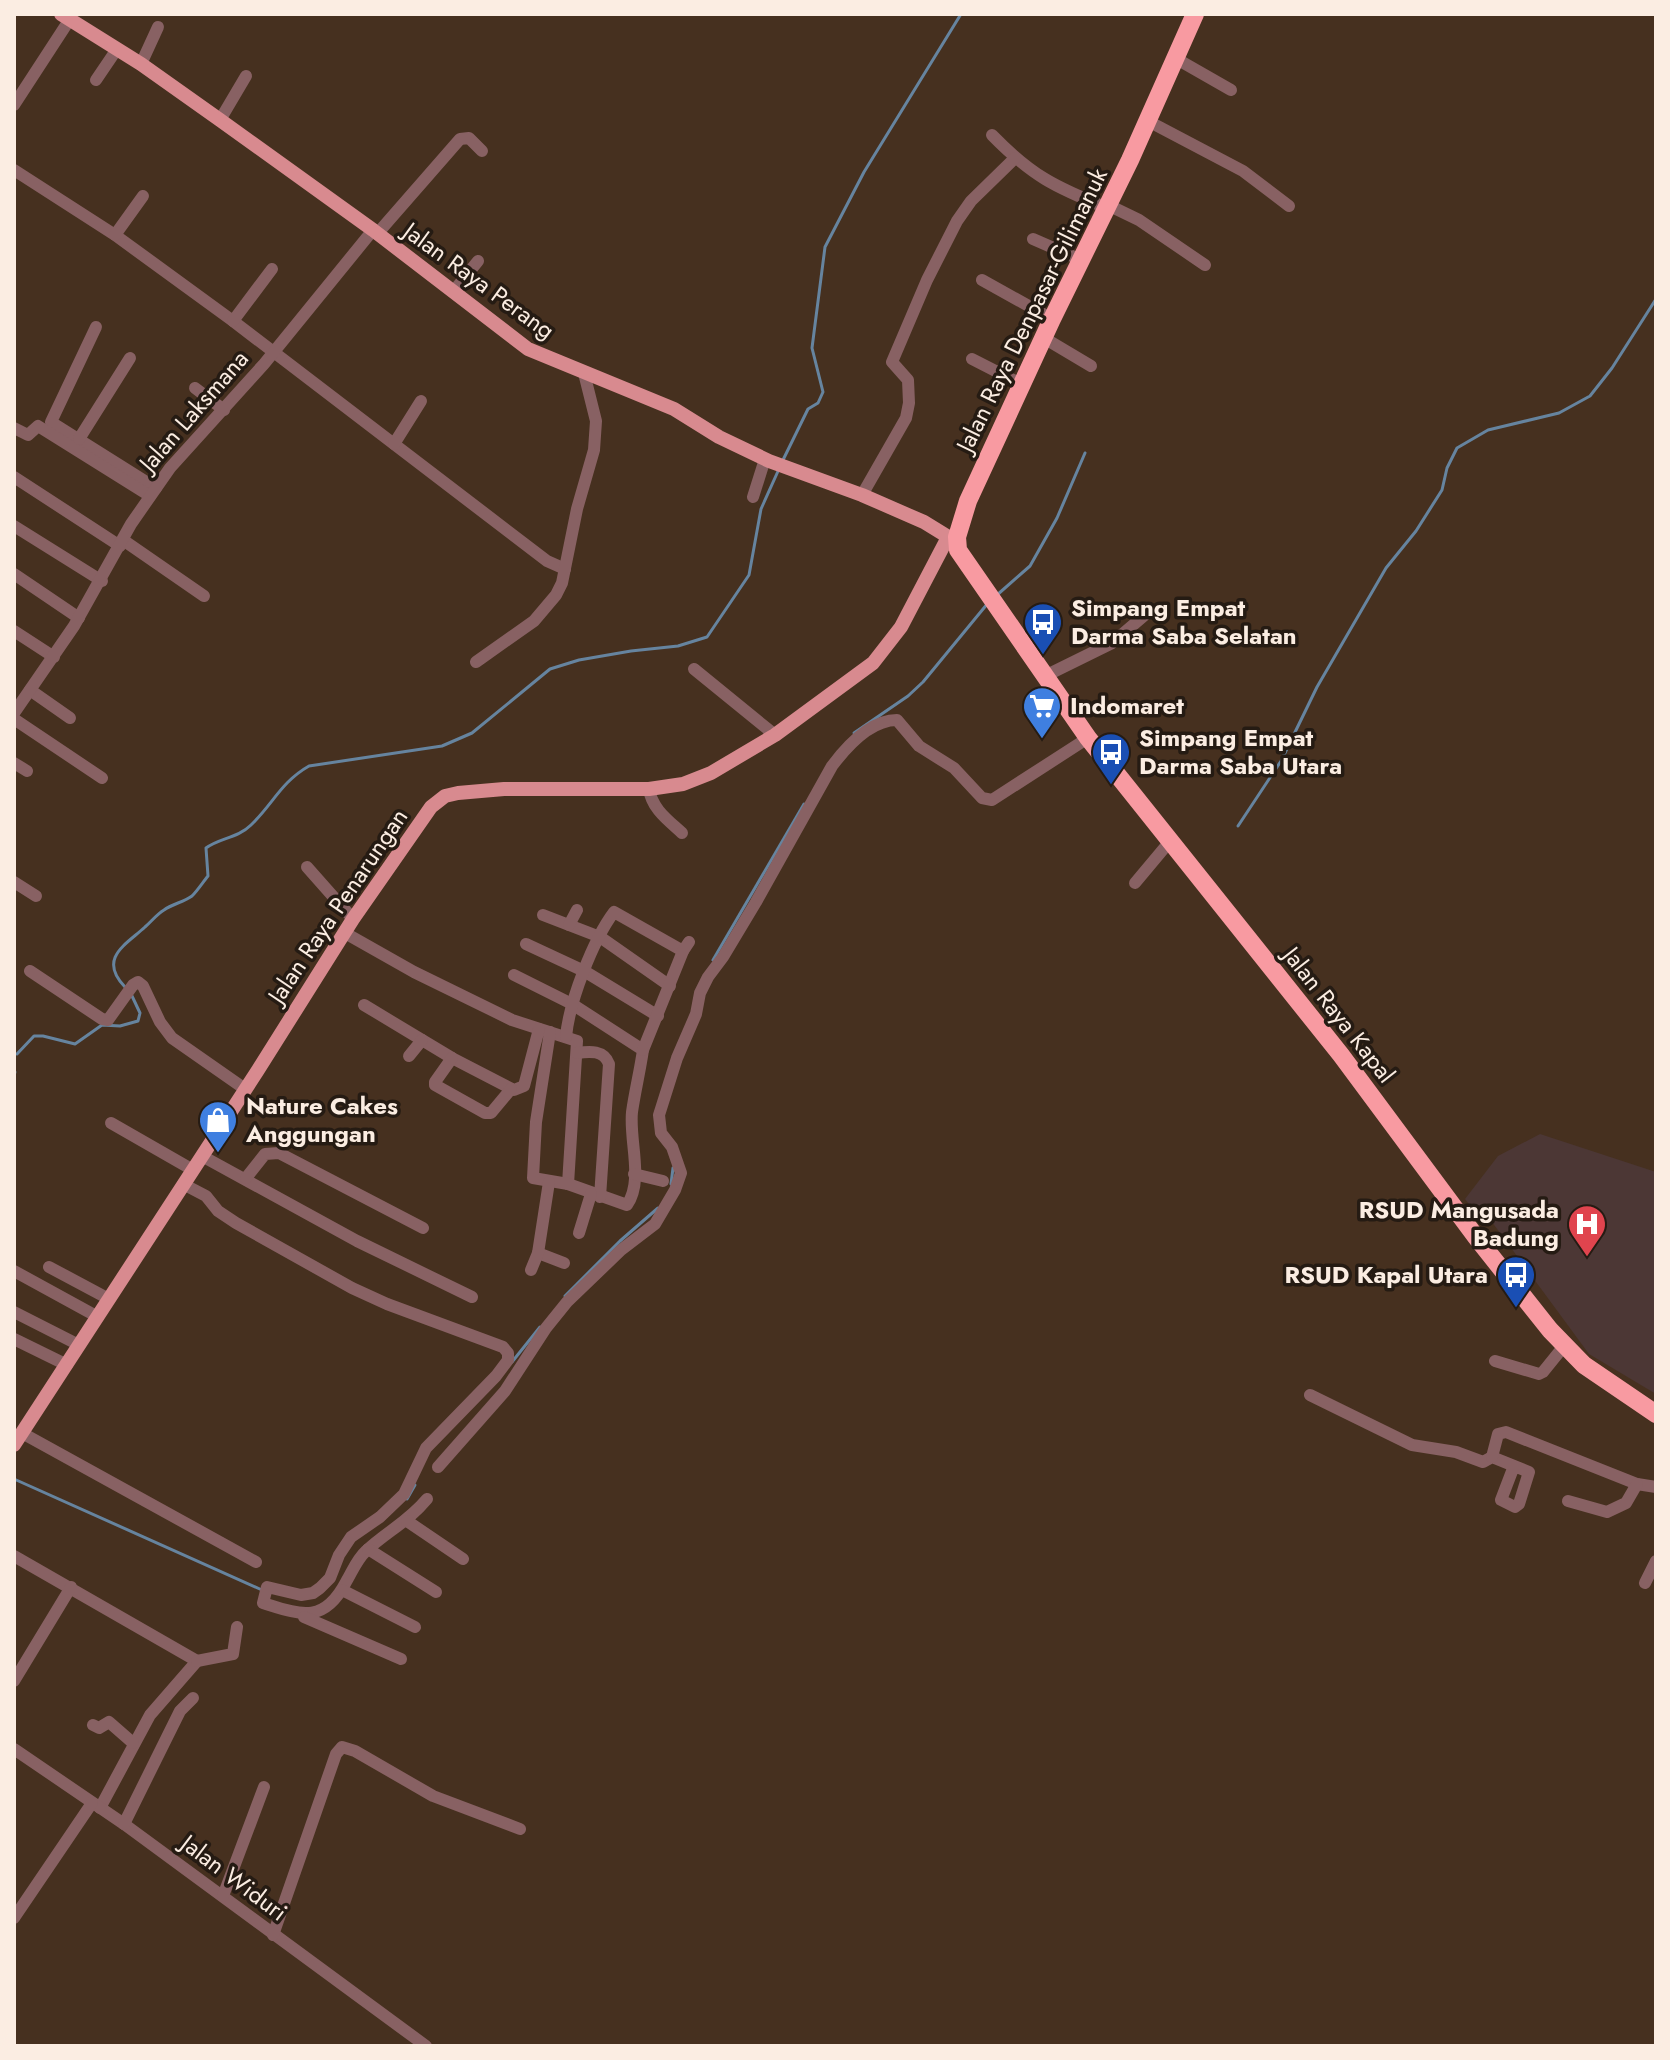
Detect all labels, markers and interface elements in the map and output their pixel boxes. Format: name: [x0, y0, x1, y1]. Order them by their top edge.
street label: Jalan Raya Denpasar-Gilimanuk: [946, 162, 1116, 460]
street label: Jalan Raya Perang: [394, 212, 562, 347]
street label: Jalan Laksmana: [129, 342, 256, 481]
place label: Simpang Empat Darma Saba Selatan: [1071, 590, 1297, 653]
bus stop icon: Simpang Empat Darma Saba Selatan: [1022, 601, 1064, 656]
supermarket icon: Indomaret: [1021, 685, 1063, 740]
place label: Indomaret: [1070, 688, 1184, 723]
place label: Simpang Empat Darma Saba Utara: [1139, 720, 1342, 783]
bus stop icon: Simpang Empat Darma Saba Utara: [1090, 731, 1132, 786]
street label: Jalan Raya Penarungan: [258, 801, 416, 1013]
street label: Jalan Raya Kapal: [1273, 937, 1404, 1090]
place label: Nature Cakes Anggungan: [245, 1088, 398, 1151]
shop icon: Nature Cakes Anggungan: [197, 1099, 239, 1154]
place label: RSUD Mangusada Badung: [1359, 1192, 1559, 1255]
hospital icon: RSUD Mangusada Badung: [1566, 1203, 1608, 1258]
bus stop icon: RSUD Kapal Utara: [1495, 1254, 1537, 1309]
place label: RSUD Kapal Utara: [1285, 1257, 1488, 1292]
street label: Jalan Widuri: [171, 1824, 295, 1929]

